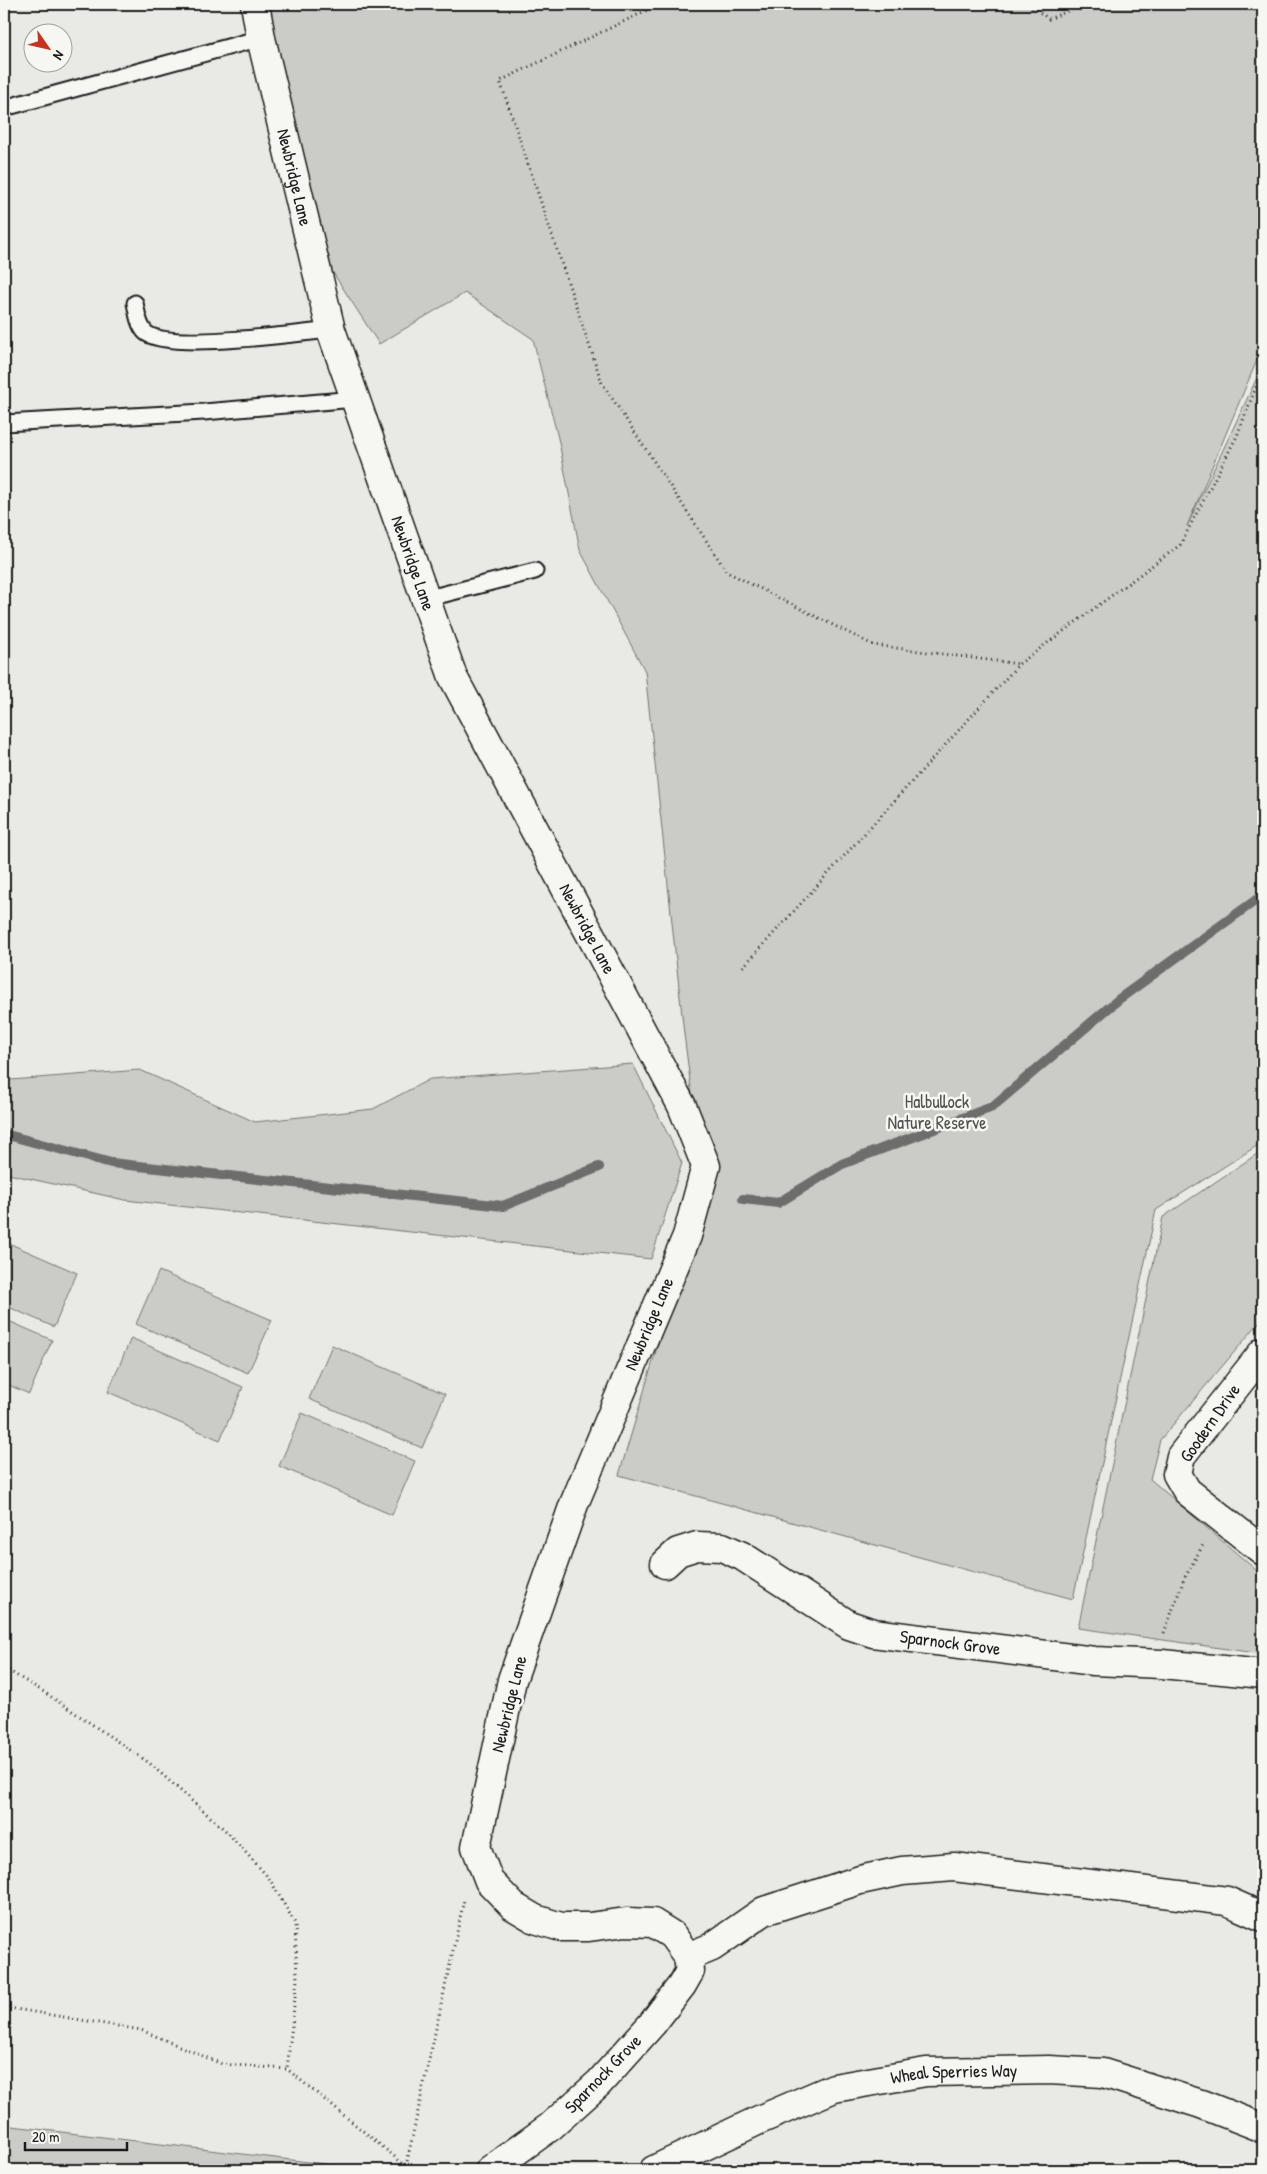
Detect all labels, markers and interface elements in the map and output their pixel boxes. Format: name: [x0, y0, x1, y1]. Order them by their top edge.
north arrow: [22, 22, 72, 72]
text: N: [49, 47, 69, 64]
street label: Newbridge Lane: [271, 126, 319, 228]
street label: Newbridge Lane: [385, 512, 442, 614]
street label: Newbridge Lane: [554, 879, 622, 978]
park label: Halbullock Nature Reserve: [888, 1089, 986, 1135]
street label: Newbridge Lane: [618, 1273, 679, 1374]
street label: Goodern Drive: [1173, 1379, 1246, 1467]
street label: Sparnock Grove: [898, 1624, 1002, 1661]
street label: Newbridge Lane: [484, 1653, 533, 1755]
street label: Sparnock Grove: [559, 2029, 647, 2119]
street label: Wheal Sperries Way: [889, 2058, 1018, 2090]
scale bar: [25, 2119, 128, 2151]
text: 20 m: [32, 2126, 59, 2147]

